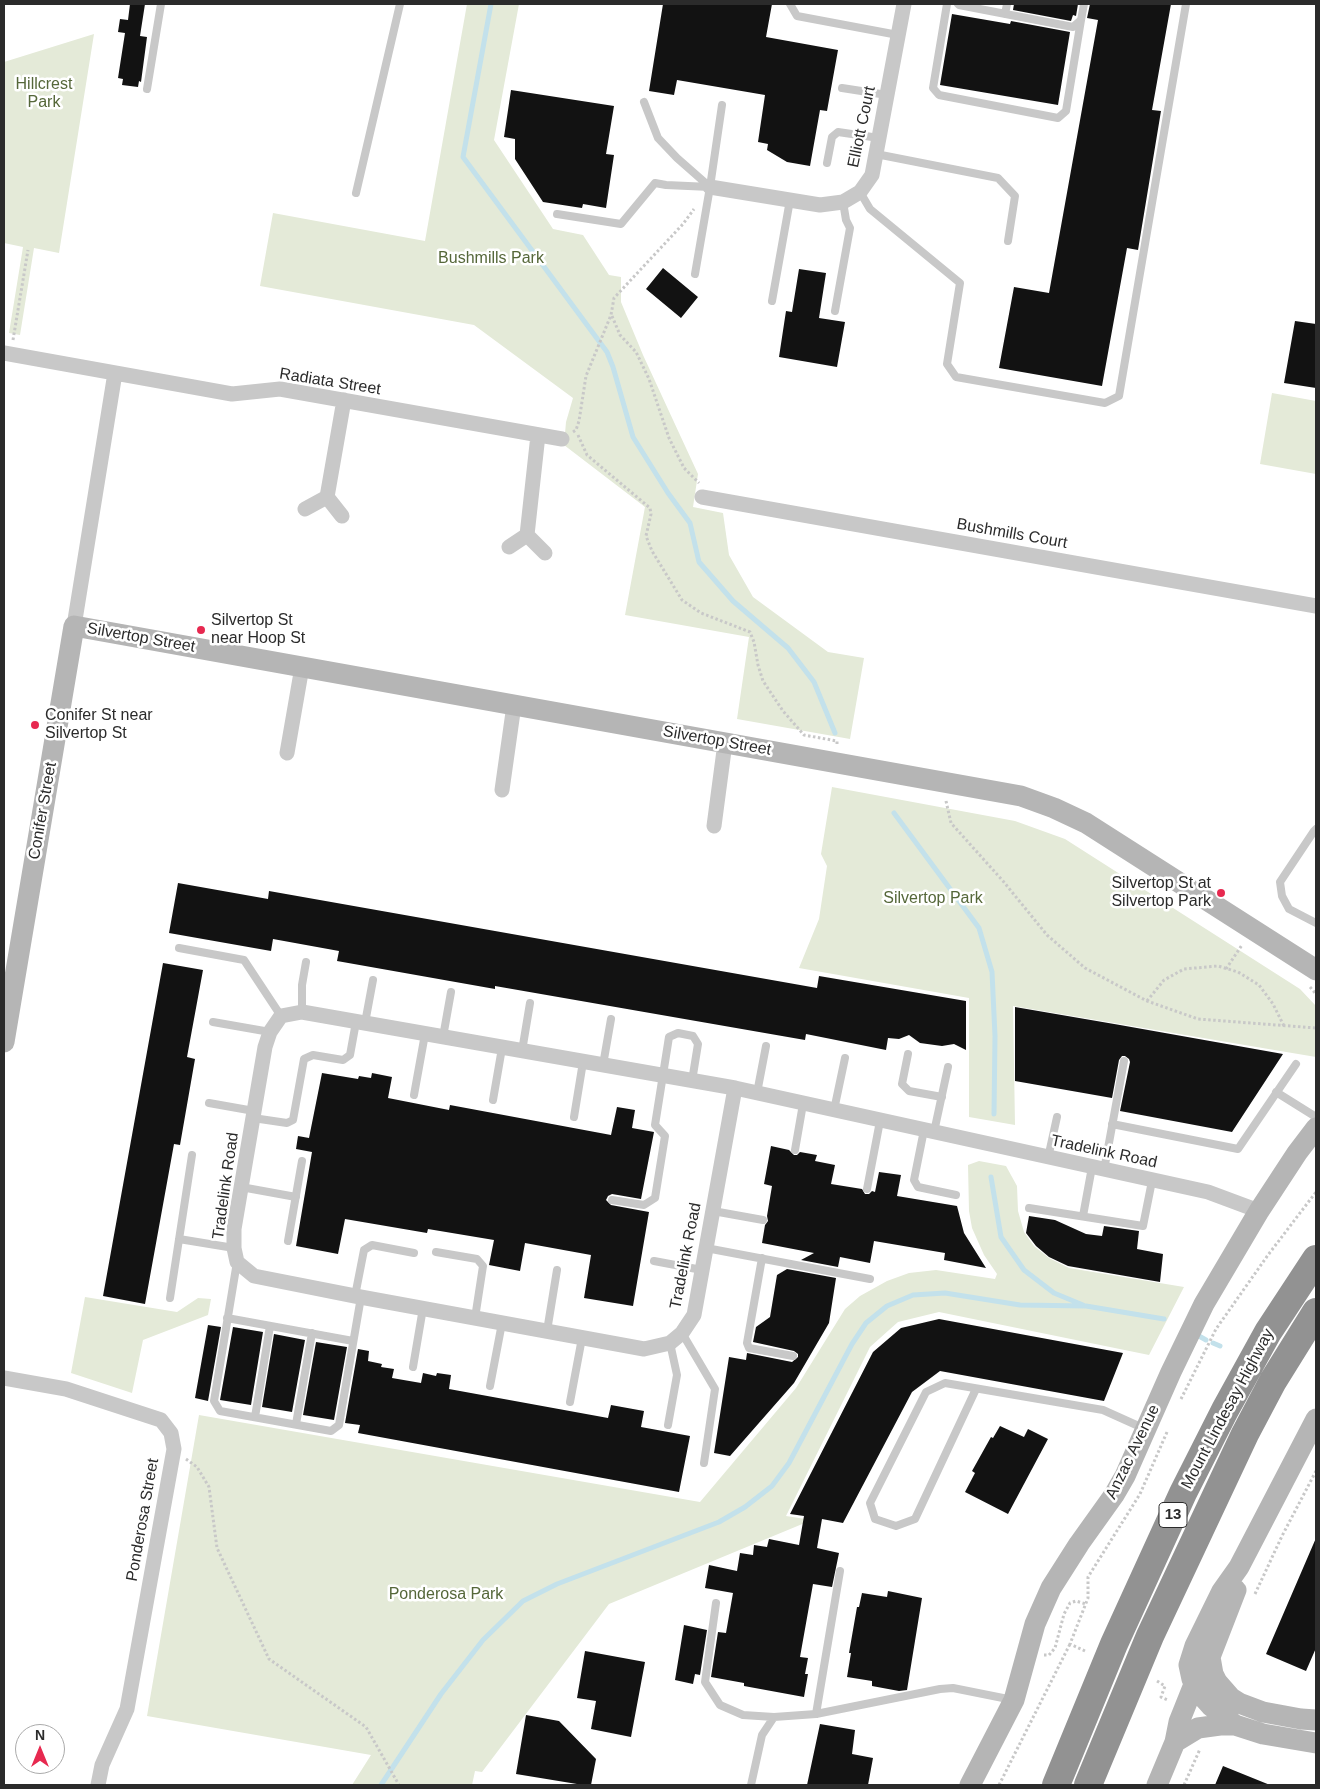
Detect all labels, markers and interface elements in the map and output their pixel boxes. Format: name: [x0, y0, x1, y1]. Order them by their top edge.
park label: Hillcrest Park: [16, 75, 72, 113]
street label: Elliott Court: [844, 85, 880, 169]
park label: Bushmills Park: [438, 249, 544, 269]
street label: Radiata Street: [278, 365, 382, 399]
street label: Bushmills Court: [955, 515, 1069, 553]
place label: Silvertop St near Hoop St: [211, 611, 305, 649]
street label: Silvertop Street: [85, 619, 197, 657]
marker: Silvertop St near Hoop St: [195, 624, 207, 636]
place label: Conifer St near Silvertop St: [45, 706, 153, 744]
marker: Conifer St near Silvertop St: [29, 719, 41, 731]
street label: Silvertop Street: [661, 722, 773, 760]
street label: Conifer Street: [25, 761, 61, 861]
place label: Silvertop St at Silvertop Park: [1111, 874, 1211, 912]
marker: Silvertop St at Silvertop Park: [1215, 887, 1227, 899]
park label: Silvertop Park: [883, 889, 983, 909]
street label: Tradelink Road: [209, 1131, 243, 1241]
street label: Tradelink Road: [1049, 1131, 1159, 1173]
street label: Tradelink Road: [666, 1201, 706, 1311]
street label: Mount Lindesay Highway: [1178, 1326, 1278, 1492]
street label: Anzac Avenue: [1102, 1402, 1164, 1502]
street label: Ponderosa Street: [123, 1457, 163, 1583]
road number: 13: [1159, 1502, 1187, 1528]
park label: Ponderosa Park: [389, 1585, 503, 1605]
north arrow: [15, 1724, 65, 1774]
text: N: [35, 1727, 45, 1743]

